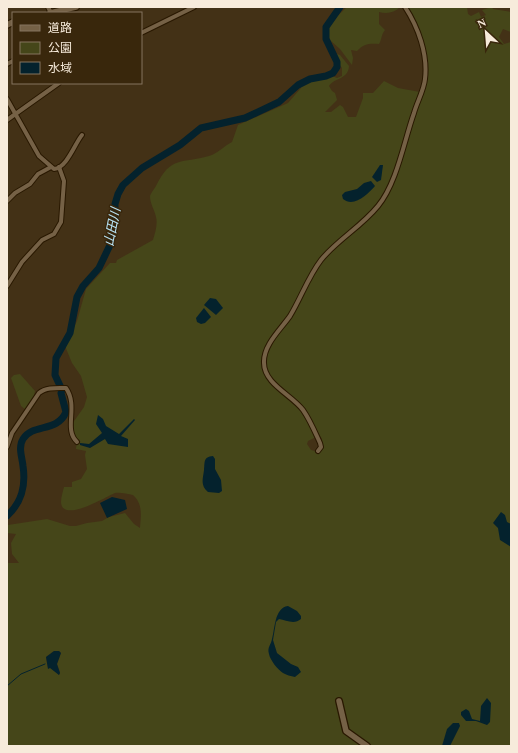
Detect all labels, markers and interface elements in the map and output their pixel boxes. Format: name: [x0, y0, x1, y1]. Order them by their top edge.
legend: [12, 12, 142, 84]
north arrow: [466, 12, 506, 52]
text: N: [475, 16, 488, 30]
text: 道路: [48, 21, 72, 35]
text: 公園: [48, 41, 72, 55]
text: 水域: [48, 61, 72, 75]
water label: 山田川: [101, 204, 123, 248]

